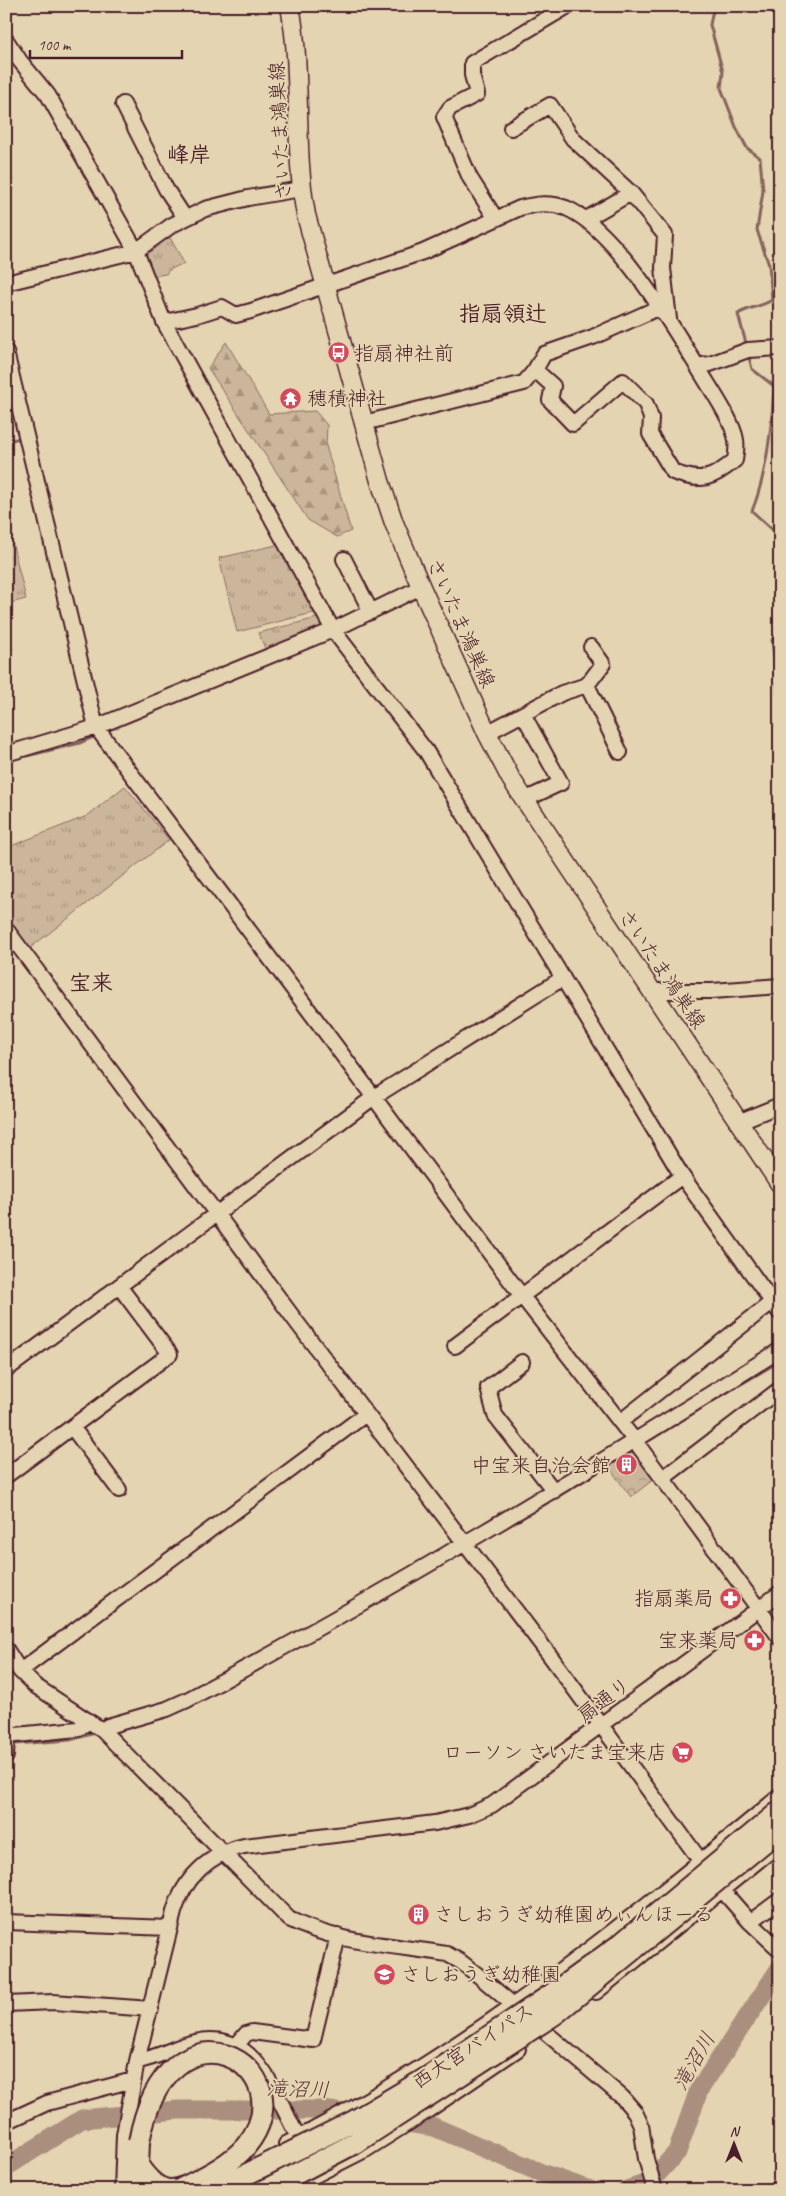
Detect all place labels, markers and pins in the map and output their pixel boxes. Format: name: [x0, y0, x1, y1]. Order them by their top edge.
bus stop icon: 指扇神社前: [326, 341, 350, 365]
place label: 指扇神社前: [354, 341, 454, 366]
temple icon: 穂積神社: [279, 386, 303, 410]
place label: 穂積神社: [307, 386, 387, 411]
place label: 中宝来自治会館: [471, 1453, 611, 1478]
building icon: 中宝来自治会館: [615, 1453, 639, 1477]
place label: 指扇薬局: [634, 1586, 714, 1611]
pharmacy icon: 指扇薬局: [718, 1586, 742, 1610]
place label: 宝来薬局: [658, 1628, 738, 1653]
pharmacy icon: 宝来薬局: [742, 1628, 766, 1652]
place label: ローソン さいたま宝来店: [443, 1740, 667, 1765]
supermarket icon: ローソン さいたま宝来店: [671, 1740, 695, 1764]
building icon: さしおうぎ幼稚園めぃんほーる: [406, 1902, 430, 1926]
place label: さしおうぎ幼稚園めぃんほーる: [434, 1902, 714, 1927]
school or university icon: さしおうぎ幼稚園: [373, 1962, 397, 1986]
place label: さしおうぎ幼稚園: [401, 1962, 561, 1987]

